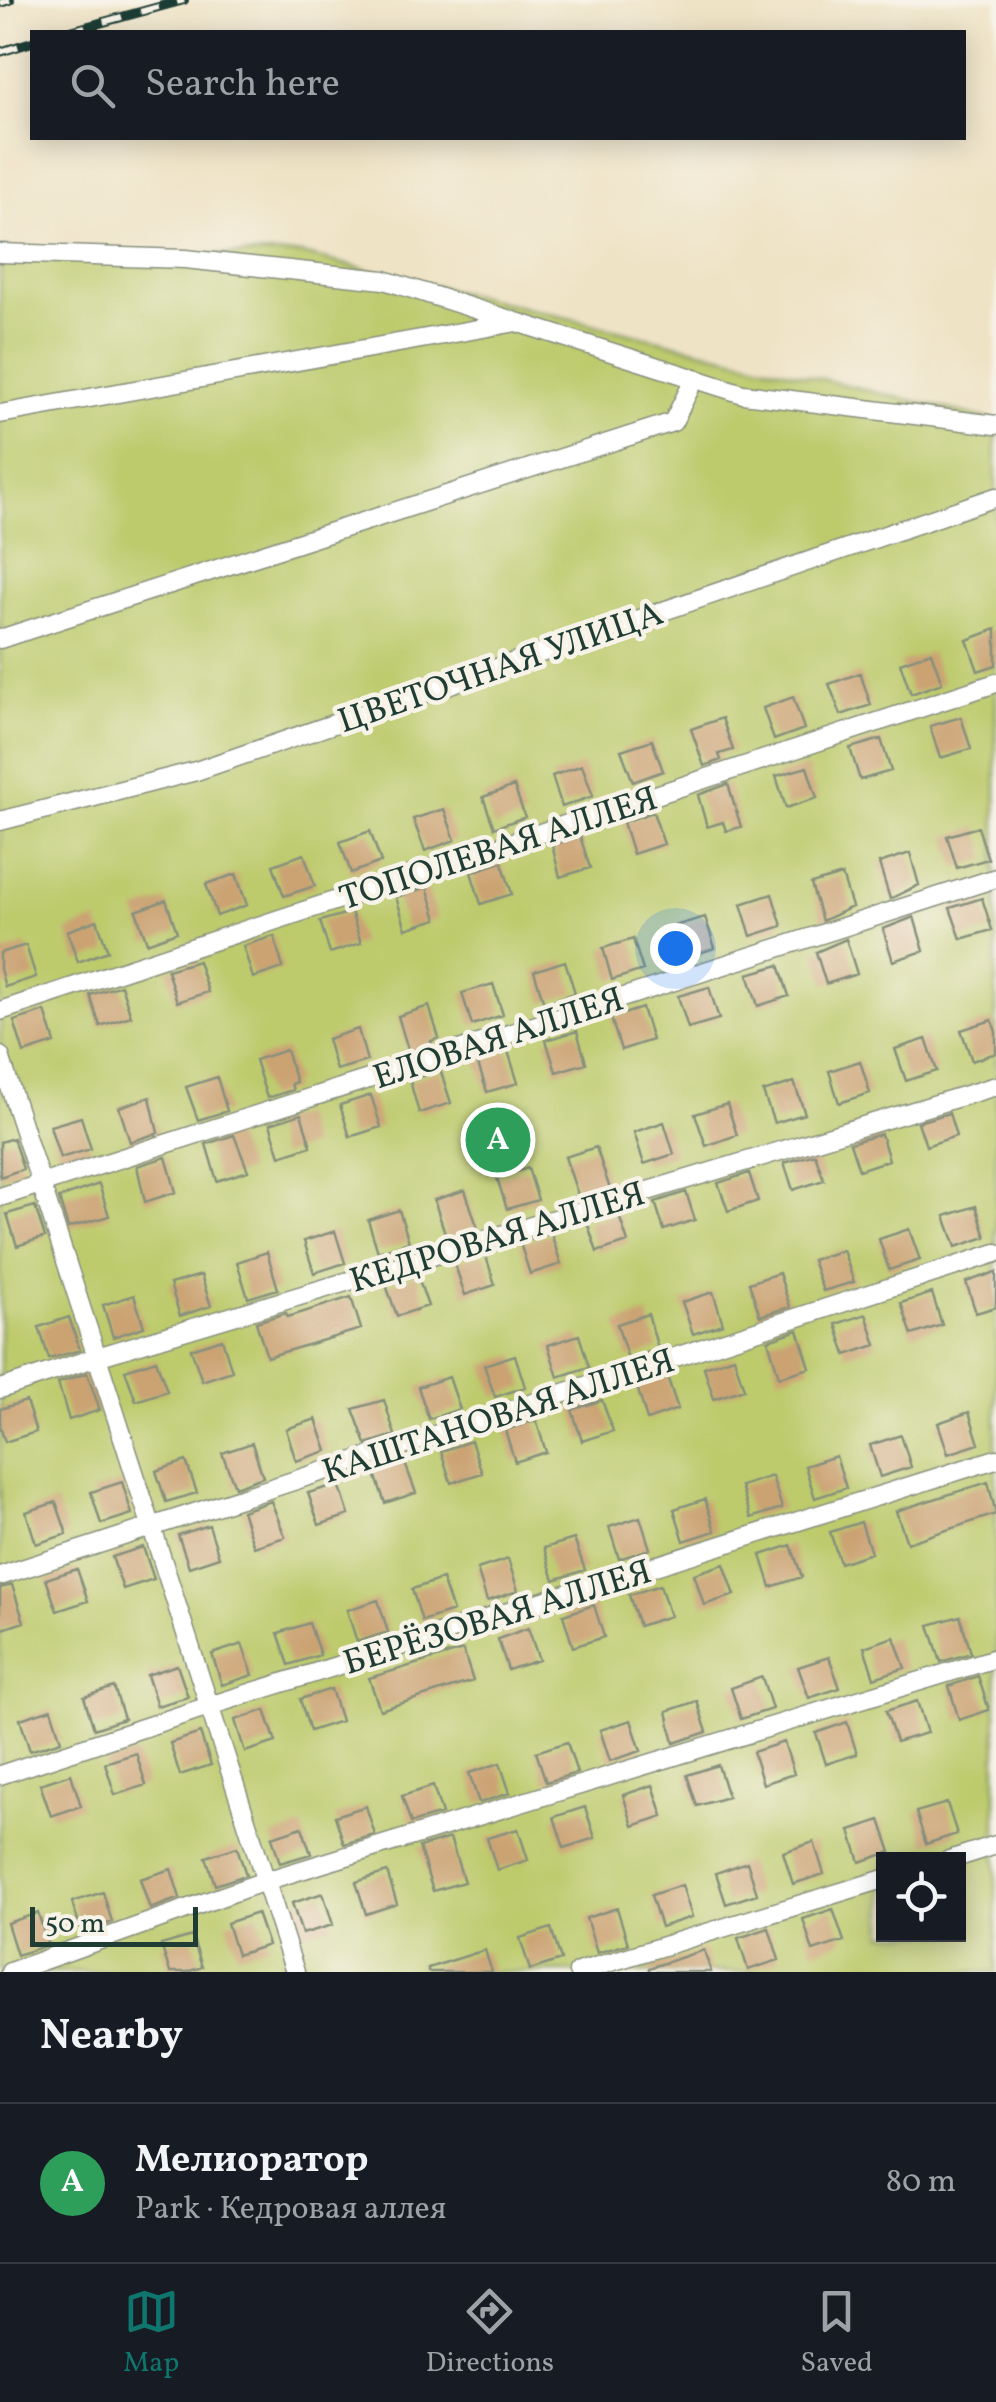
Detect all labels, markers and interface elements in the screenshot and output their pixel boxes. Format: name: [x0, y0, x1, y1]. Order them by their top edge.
search box: [30, 30, 966, 140]
icon: search: [65, 58, 120, 113]
text: Search here: [145, 59, 340, 112]
street label: ЦВЕТОЧНАЯ УЛИЦА: [332, 591, 670, 747]
street label: ТОПОЛЕВАЯ АЛЛЕЯ: [334, 776, 664, 924]
your location: [650, 923, 701, 974]
street label: ЕЛОВАЯ АЛЛЕЯ: [368, 977, 630, 1103]
pin: A: [466, 1102, 530, 1178]
street label: КЕДРОВАЯ АЛЛЕЯ: [344, 1171, 651, 1307]
street label: КАШТАНОВАЯ АЛЛЕЯ: [317, 1338, 681, 1498]
street label: БЕРЁЗОВАЯ АЛЛЕЯ: [338, 1549, 658, 1689]
map controls: [876, 1852, 966, 1942]
button: locate: [876, 1852, 966, 1942]
scale bar: [30, 1902, 198, 1946]
text: 50 m: [45, 1905, 105, 1944]
text: Nearby: [40, 2008, 183, 2067]
text: Мелиоратор: [135, 2135, 368, 2188]
text: A: [61, 2161, 84, 2205]
text: 80 m: [886, 2161, 956, 2205]
text: Park · Кедровая аллея: [135, 2188, 446, 2232]
tab: Map: [123, 2284, 179, 2383]
tab: Directions: [426, 2284, 554, 2383]
tab: Saved: [801, 2284, 873, 2383]

